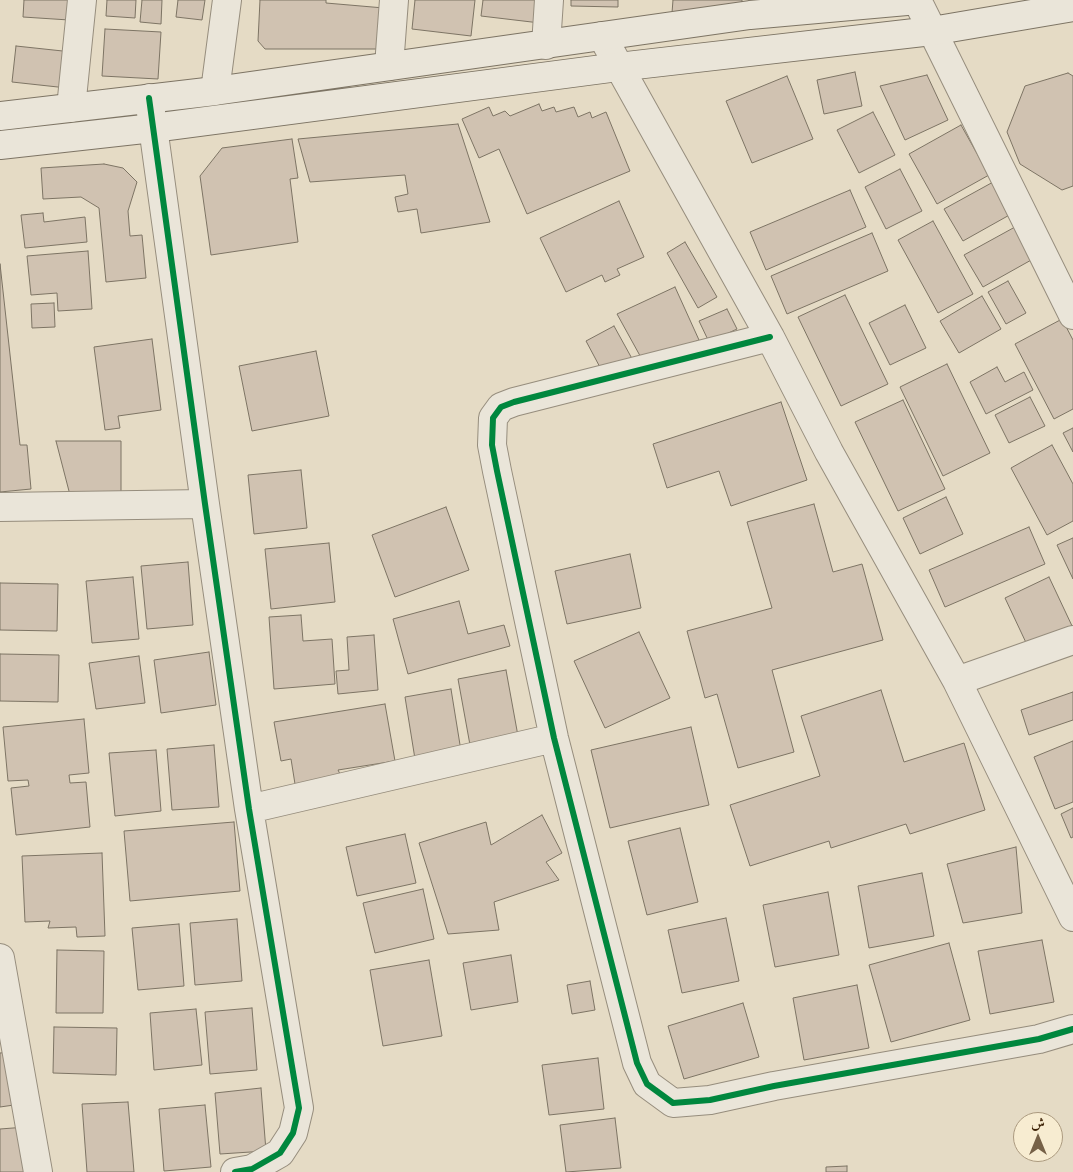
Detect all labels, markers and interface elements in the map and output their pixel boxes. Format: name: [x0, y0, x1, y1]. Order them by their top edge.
north arrow: [1013, 1112, 1063, 1162]
text: ش: [1031, 1113, 1045, 1133]

